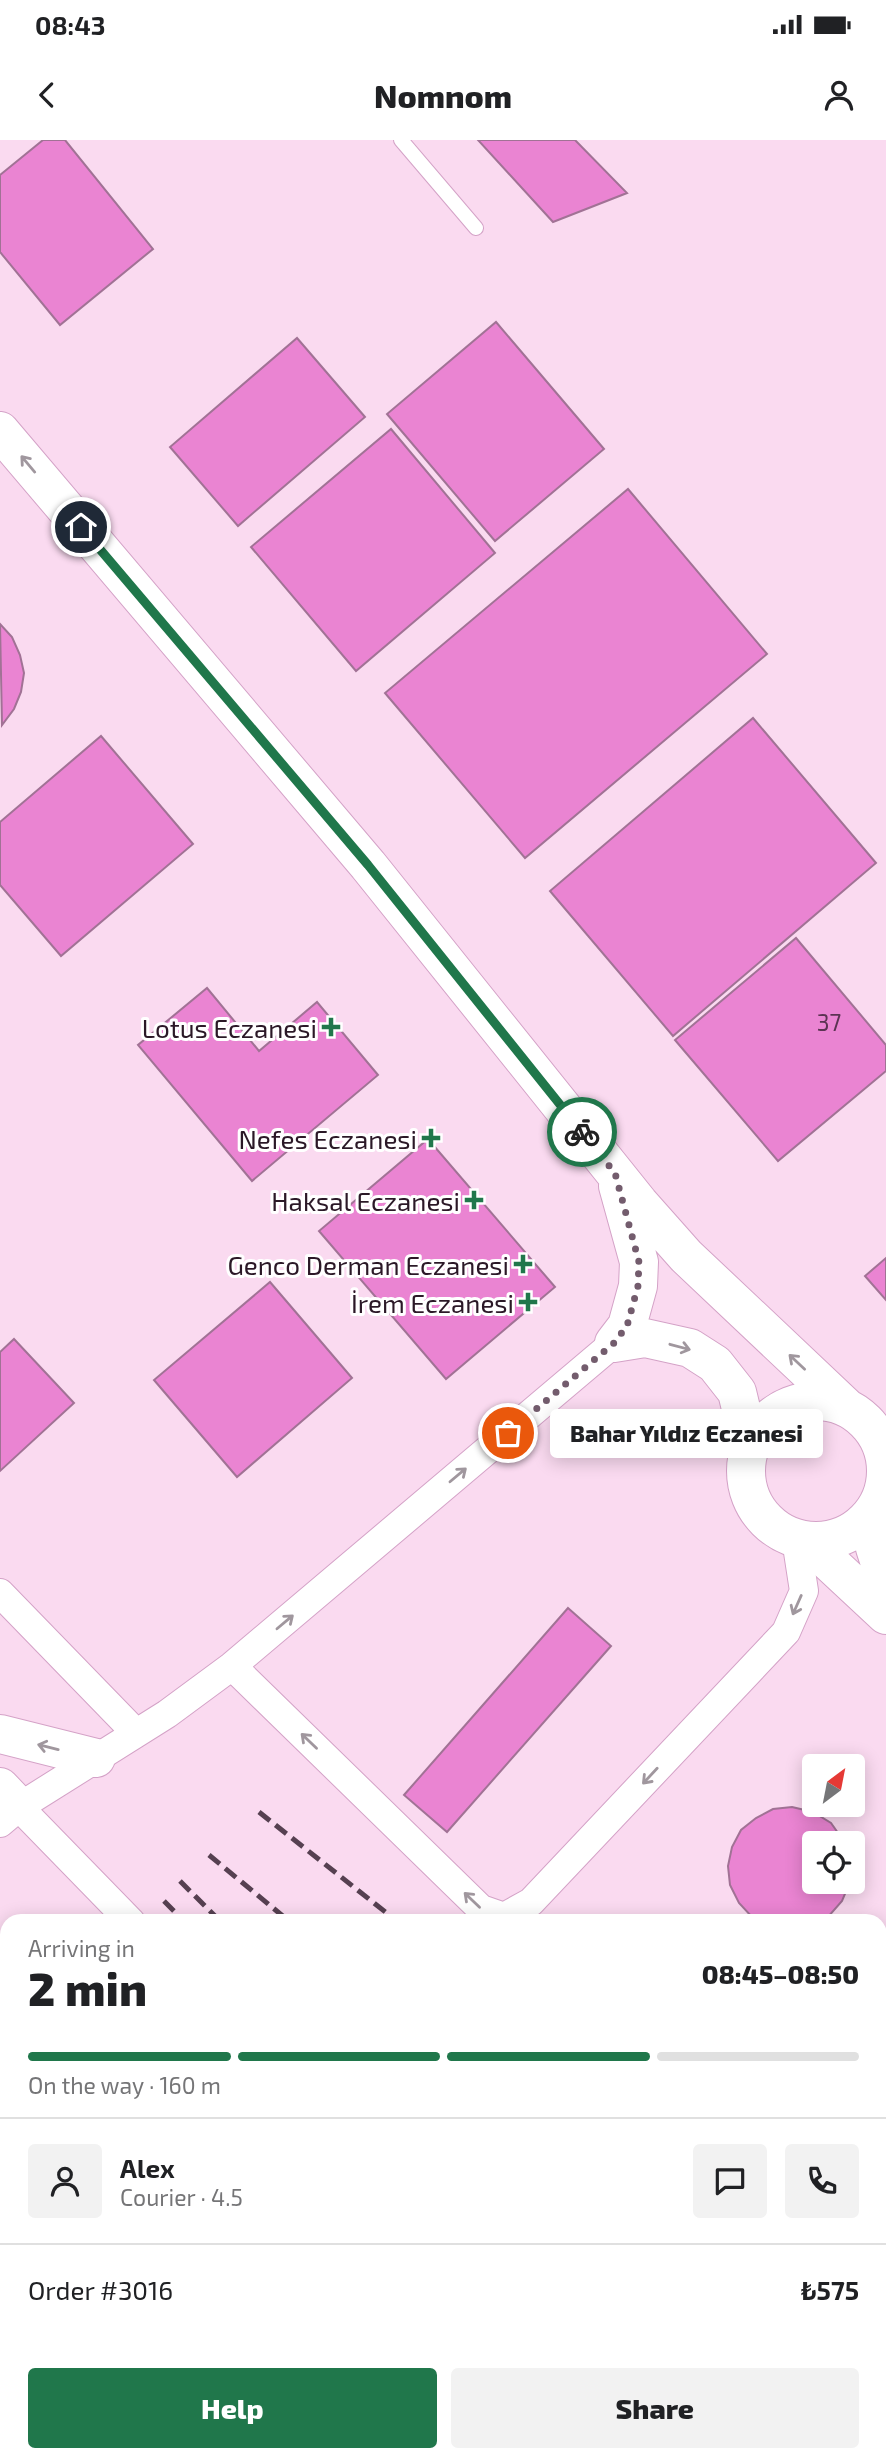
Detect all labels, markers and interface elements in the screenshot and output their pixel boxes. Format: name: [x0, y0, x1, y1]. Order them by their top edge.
text: 08:43: [35, 9, 106, 40]
icon: back: [28, 76, 66, 114]
text: Nomnom: [374, 76, 512, 114]
icon: person: [820, 76, 858, 114]
one-way arrow: [20, 456, 36, 474]
pin: [51, 497, 111, 557]
icon: home: [62, 508, 100, 546]
house number: 37: [817, 1008, 841, 1036]
place label: Lotus Eczanesi: [142, 1012, 317, 1043]
marker: Lotus Eczanesi: [323, 1019, 339, 1035]
courier: [547, 1097, 617, 1167]
icon: bike: [563, 1113, 601, 1151]
place label: Nefes Eczanesi: [239, 1123, 417, 1154]
marker: Nefes Eczanesi: [423, 1130, 439, 1146]
place label: Haksal Eczanesi: [271, 1185, 460, 1216]
marker: Haksal Eczanesi: [466, 1192, 482, 1208]
place label: Genco Derman Eczanesi: [227, 1249, 509, 1280]
marker: Genco Derman Eczanesi: [515, 1256, 531, 1272]
place label: İrem Eczanesi: [351, 1287, 514, 1318]
marker: İrem Eczanesi: [520, 1294, 536, 1310]
one-way arrow: [669, 1341, 691, 1354]
one-way arrow: [789, 1353, 806, 1370]
pin: [478, 1403, 538, 1463]
callout: Bahar Yıldız Eczanesi: [550, 1408, 823, 1458]
icon: bag: [489, 1414, 527, 1452]
text: Bahar Yıldız Eczanesi: [570, 1419, 803, 1447]
one-way arrow: [449, 1467, 467, 1483]
one-way arrow: [790, 1594, 803, 1615]
one-way arrow: [275, 1614, 293, 1630]
one-way arrow: [301, 1732, 318, 1749]
one-way arrow: [37, 1740, 60, 1753]
north arrow: [802, 1754, 864, 1816]
map controls: [802, 1754, 865, 1894]
one-way arrow: [641, 1767, 658, 1784]
button: locate: [802, 1831, 865, 1894]
one-way arrow: [463, 1891, 480, 1908]
text: Arriving in: [28, 1934, 135, 1962]
text: 08:45–08:50: [702, 1958, 859, 1989]
text: 2 min: [28, 1960, 147, 2015]
text: On the way · 160 m: [28, 2071, 221, 2099]
button: person: [28, 2144, 102, 2218]
button: chat: [693, 2144, 767, 2218]
button: phone: [785, 2144, 859, 2218]
text: Alex: [120, 2152, 175, 2183]
text: Courier · 4.5: [120, 2183, 243, 2211]
text: Order #3016: [28, 2274, 173, 2305]
text: ₺575: [801, 2274, 859, 2305]
button: Help: [28, 2368, 437, 2448]
button: Share: [451, 2368, 859, 2448]

